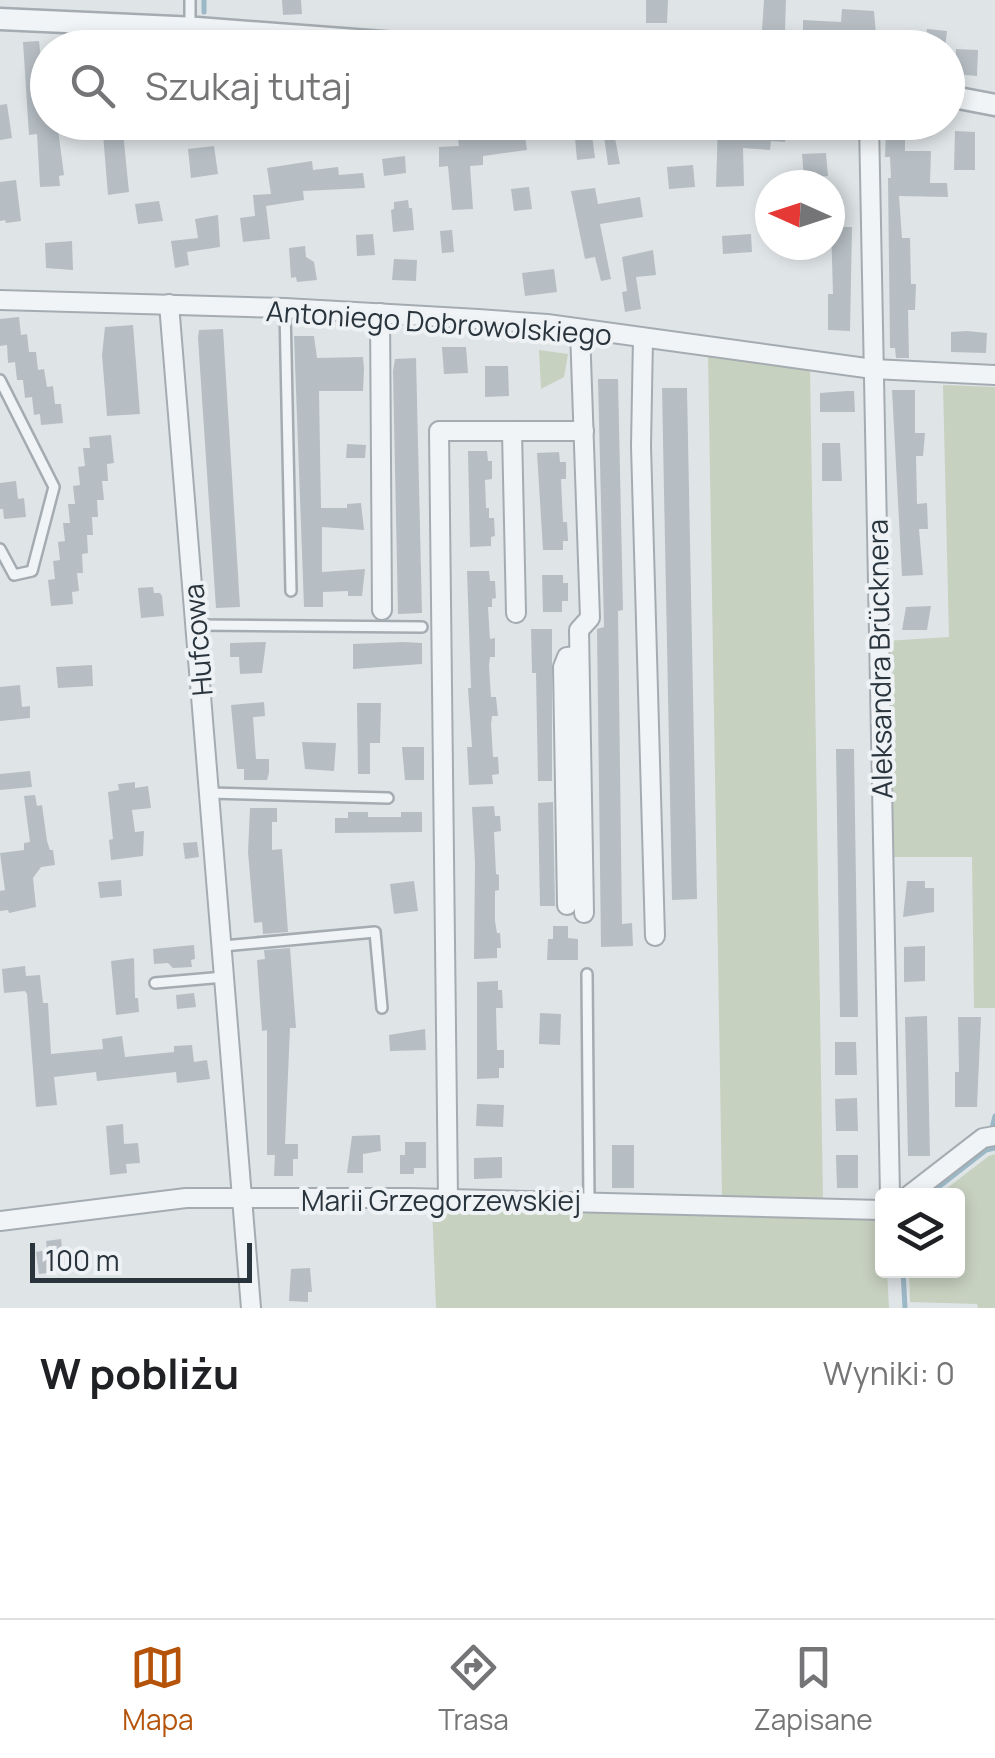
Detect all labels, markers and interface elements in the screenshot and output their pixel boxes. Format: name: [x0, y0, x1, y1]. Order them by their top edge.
search box: [30, 30, 965, 140]
icon: search: [65, 58, 120, 113]
text: Szukaj tutaj: [145, 59, 352, 111]
north arrow: [755, 170, 845, 260]
street label: Antoniego Dobrowolskiego: [265, 291, 613, 353]
street label: Aleksandra Brücknera: [858, 519, 900, 799]
street label: Hufcowa: [173, 582, 221, 698]
street label: Marii Grzegorzewskiej: [301, 1181, 581, 1219]
map controls: [875, 1188, 965, 1278]
button: layers: [875, 1188, 965, 1278]
scale bar: [30, 1238, 252, 1282]
text: 100 m: [45, 1241, 119, 1279]
text: W pobliżu: [40, 1344, 239, 1402]
text: Wyniki: 0: [823, 1351, 955, 1395]
tab: Mapa: [122, 1640, 194, 1738]
tab: Trasa: [438, 1640, 509, 1738]
tab: Zapisane: [754, 1640, 873, 1738]

